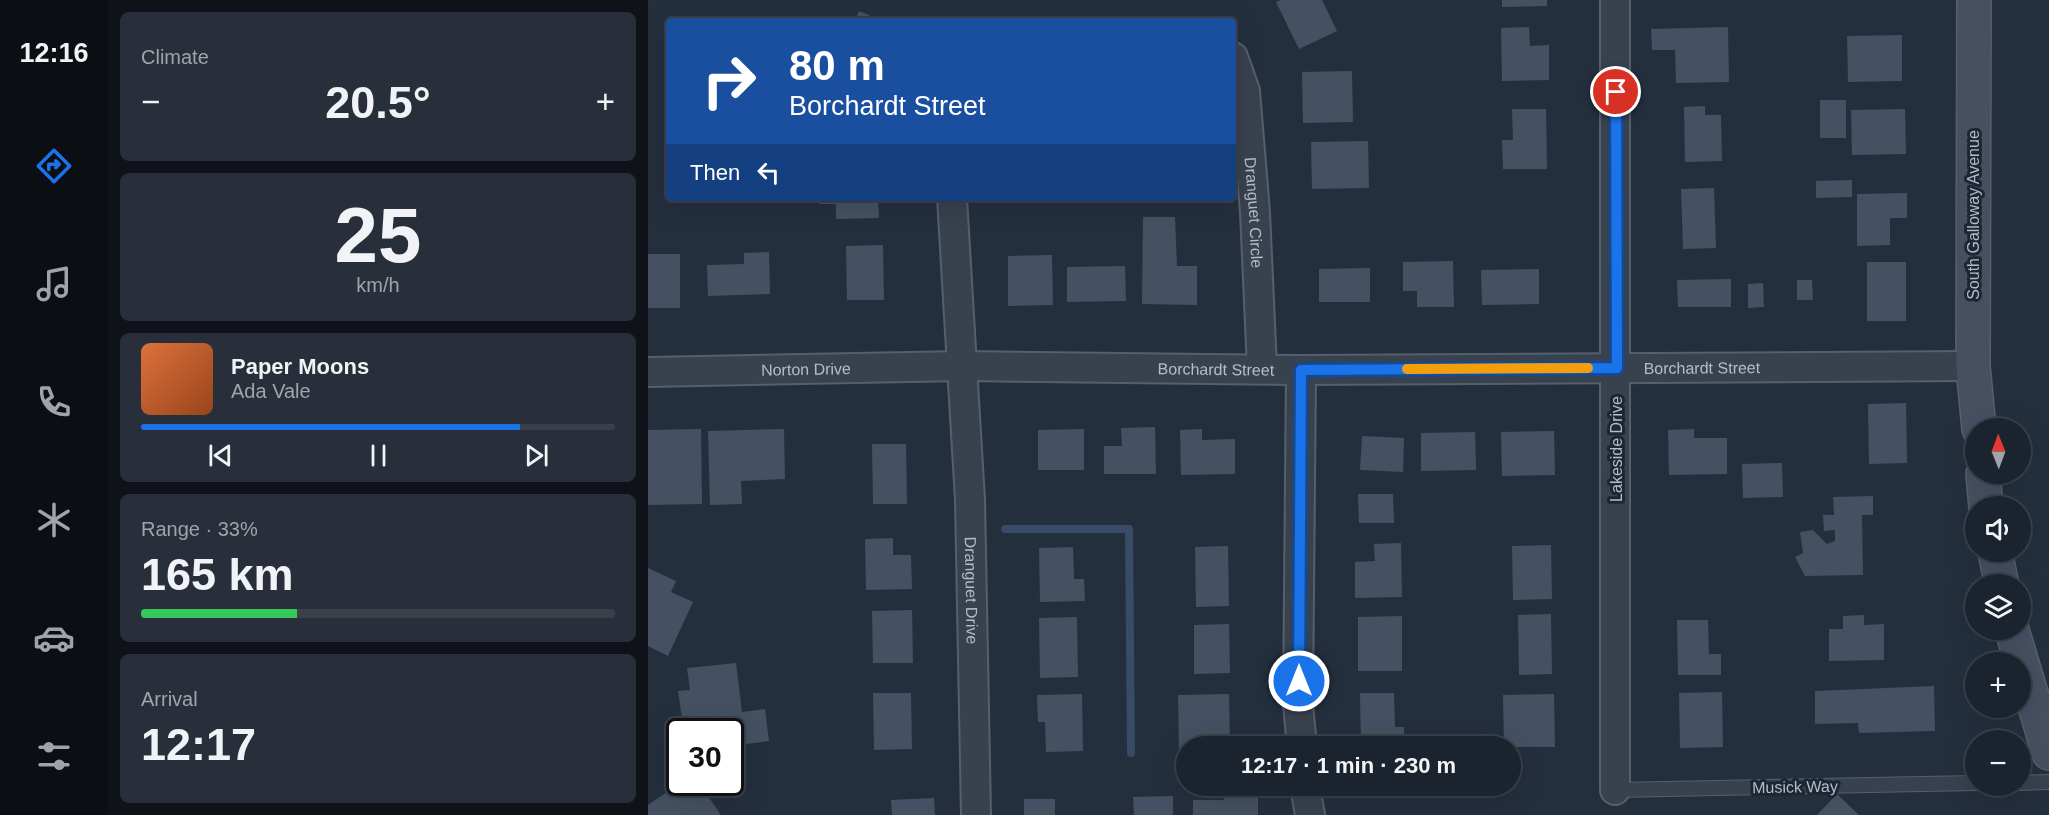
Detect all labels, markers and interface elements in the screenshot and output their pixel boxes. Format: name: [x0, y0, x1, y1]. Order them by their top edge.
text: 12:16: [19, 38, 89, 68]
icon: right: [690, 42, 768, 120]
text: 80 m: [789, 42, 885, 89]
text: Climate: [141, 46, 209, 68]
pin: [1590, 66, 1641, 117]
icon: arrive: [1599, 75, 1632, 108]
text: 20.5°: [325, 77, 431, 128]
text: −: [141, 83, 160, 120]
text: +: [596, 83, 615, 120]
text: Borchardt Street: [789, 91, 986, 121]
street label: South Galloway Avenue: [1965, 130, 1982, 300]
icon: directions: [33, 145, 75, 187]
icon: left: [752, 156, 785, 189]
street label: Dranguet Circle: [1242, 156, 1266, 269]
text: Then: [690, 160, 740, 185]
text: 25: [335, 191, 421, 279]
icon: music: [33, 263, 75, 305]
text: km/h: [356, 274, 400, 296]
text: Paper Moons: [231, 354, 369, 379]
street label: Borchardt Street: [1644, 359, 1761, 376]
street label: Norton Drive: [761, 360, 851, 378]
street label: Borchardt Street: [1158, 360, 1275, 378]
text: Ada Vale: [231, 380, 311, 402]
icon: phone: [33, 381, 75, 423]
street label: Lakeside Drive: [1608, 396, 1625, 502]
north arrow: [1965, 418, 2031, 484]
map controls: [1965, 418, 2031, 796]
icon: previous: [204, 439, 237, 472]
icon: pause: [362, 439, 395, 472]
icon: next: [520, 439, 553, 472]
button: sound: [1965, 496, 2031, 562]
icon: climate: [33, 499, 75, 541]
text: Range · 33%: [141, 518, 258, 540]
street label: Dranguet Drive: [962, 536, 981, 645]
text: 165 km: [141, 549, 294, 600]
button: layers: [1965, 574, 2031, 640]
icon: car: [33, 617, 75, 659]
position arrow: [1267, 649, 1331, 713]
button: +: [1965, 652, 2031, 718]
text: Arrival: [141, 688, 198, 710]
speed limit sign: 30: [666, 718, 744, 796]
text: 12:17: [141, 719, 256, 770]
button: −: [1965, 730, 2031, 796]
icon: filters: [33, 735, 75, 777]
text: 12:17 · 1 min · 230 m: [1241, 753, 1456, 778]
street label: Musick Way: [1752, 778, 1838, 796]

